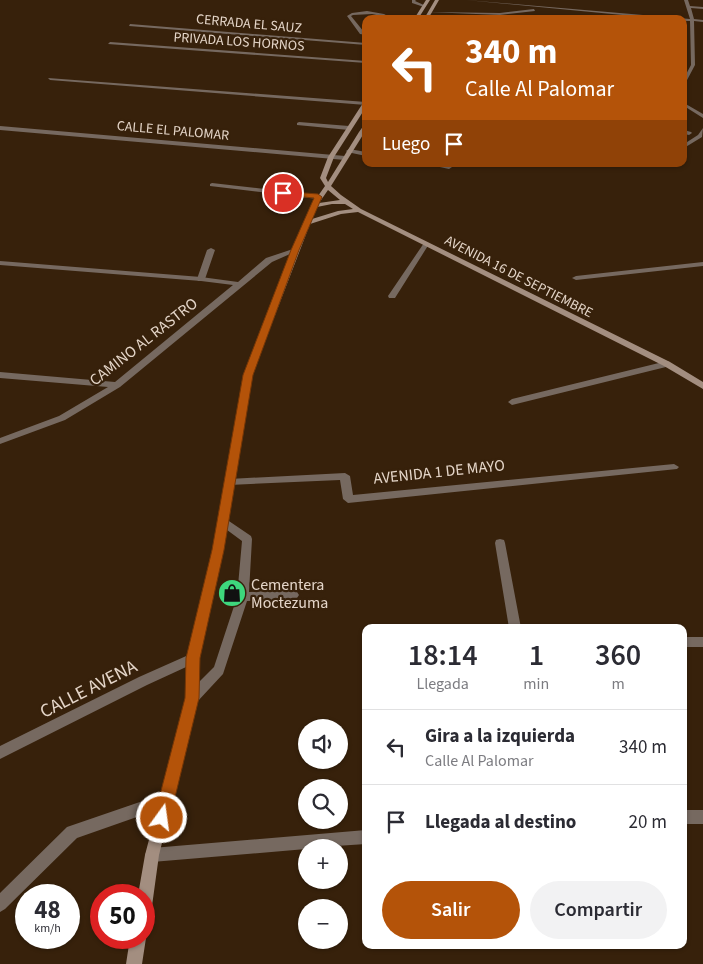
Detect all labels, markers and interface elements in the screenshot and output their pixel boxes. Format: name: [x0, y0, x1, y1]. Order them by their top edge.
street label: CERRADA EL SAUZ: [195, 9, 303, 39]
street label: PRIVADA LOS HORNOS: [173, 27, 305, 57]
text: 340 m: [465, 27, 557, 77]
icon: left: [382, 35, 447, 100]
text: Calle Al Palomar: [465, 73, 614, 105]
street label: CALLE EL PALOMAR: [116, 116, 230, 146]
icon: arrive: [440, 130, 468, 158]
text: Luego: [382, 131, 430, 158]
pin: [262, 172, 304, 214]
icon: arrive: [269, 179, 297, 207]
street label: AVENIDA 16 DE SEPTIEMBRE: [441, 231, 596, 323]
street label: CAMINO AL RASTRO: [85, 293, 202, 391]
street label: AVENIDA 1 DE MAYO: [372, 454, 506, 490]
place label: Cementera Moctezuma: [251, 574, 328, 614]
shop icon: Cementera Moctezuma: [217, 578, 247, 608]
text: 18:14: [408, 634, 478, 677]
text: 1: [529, 634, 544, 677]
text: 360: [595, 634, 641, 677]
street label: CALLE AVENA: [35, 653, 143, 725]
text: Llegada: [416, 673, 469, 695]
text: min: [523, 673, 549, 695]
text: m: [612, 673, 625, 695]
map controls: [298, 719, 348, 949]
button: sound: [298, 719, 348, 769]
text: Gira a la izquierda: [425, 723, 575, 750]
icon: left: [382, 733, 410, 761]
text: 340 m: [619, 734, 667, 761]
text: Calle Al Palomar: [425, 750, 534, 772]
button: search: [298, 779, 348, 829]
position arrow: [135, 791, 187, 843]
icon: arrive: [382, 808, 410, 836]
text: Llegada al destino: [425, 809, 576, 836]
text: 20 m: [629, 809, 667, 836]
button: +: [298, 839, 348, 889]
button: Salir: [382, 881, 520, 939]
button: Compartir: [530, 881, 667, 939]
speed limit sign: 50: [90, 884, 155, 949]
text: 48: [34, 892, 61, 928]
button: −: [298, 899, 348, 949]
text: km/h: [34, 920, 61, 937]

